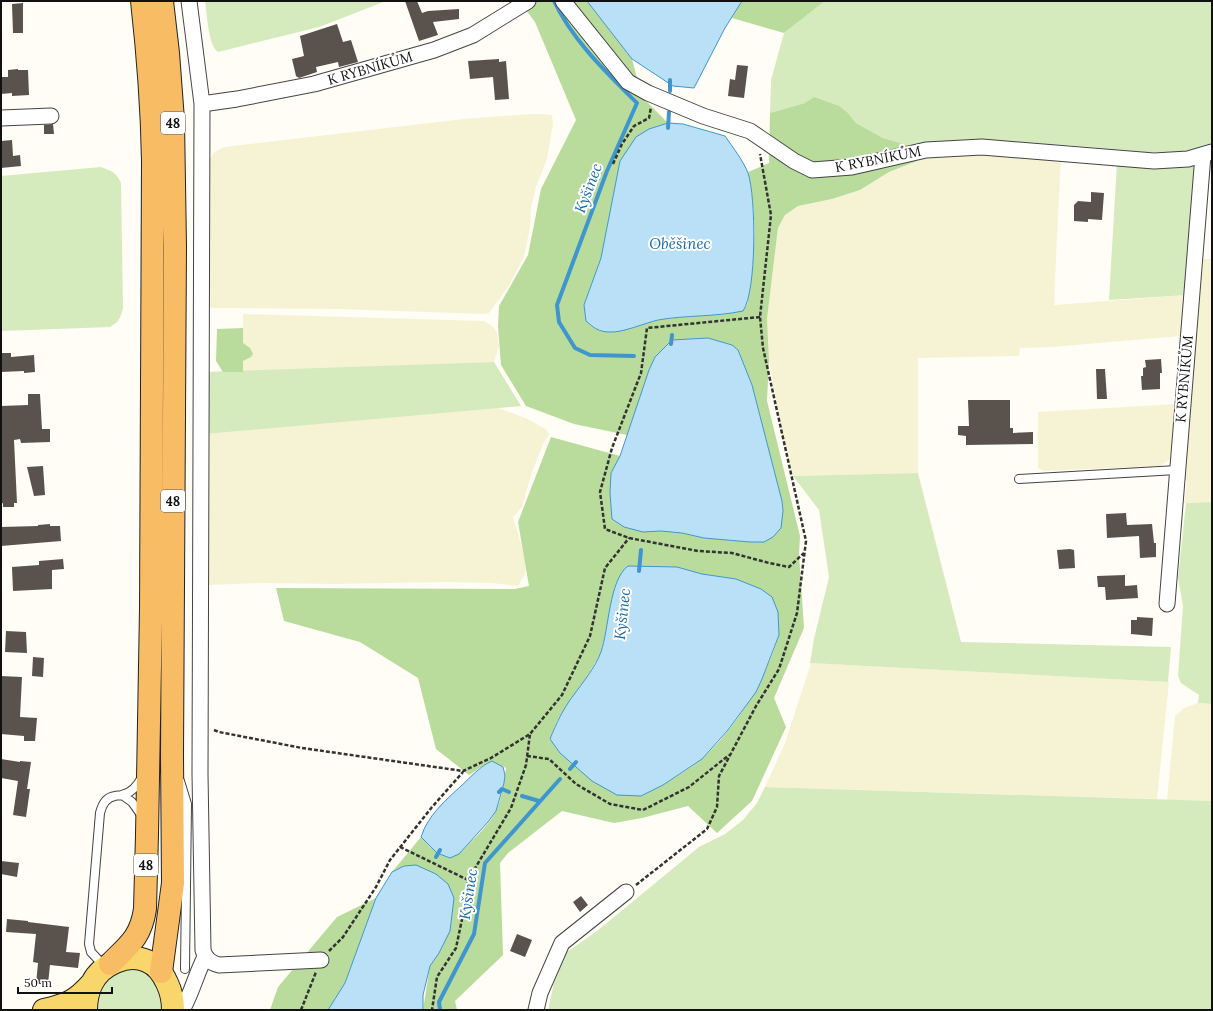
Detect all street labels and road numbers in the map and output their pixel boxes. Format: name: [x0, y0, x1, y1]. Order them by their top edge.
street label: K RYBNÍKŮM: [325, 47, 415, 89]
road number: 48: [161, 112, 185, 134]
street label: K RYBNÍKŮM: [833, 142, 923, 176]
street label: K RYBNÍKŮM: [1171, 334, 1197, 423]
road number: 48: [161, 490, 185, 512]
road number: 48: [134, 854, 158, 876]

